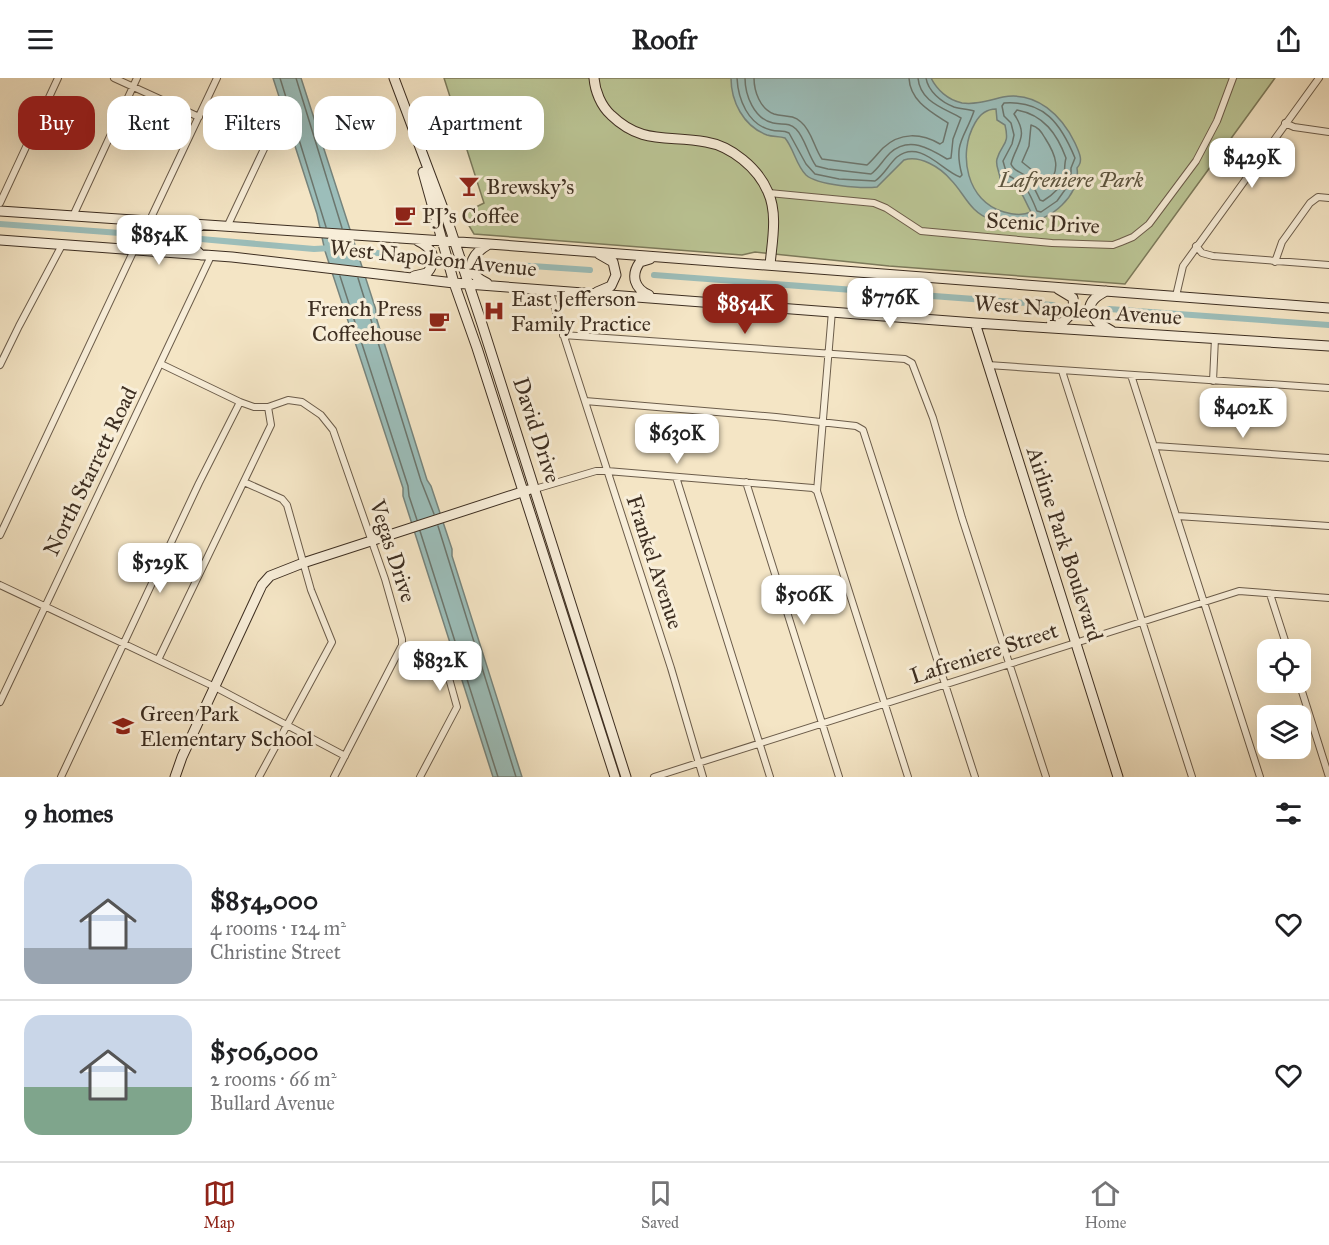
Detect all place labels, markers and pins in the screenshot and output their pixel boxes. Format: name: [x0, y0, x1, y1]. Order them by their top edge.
pin: $429K: [1210, 138, 1294, 189]
place label: Brewsky's: [486, 173, 574, 200]
bar icon: Brewsky's: [457, 174, 481, 198]
place label: PJ's Coffee: [422, 202, 519, 229]
cafe icon: PJ's Coffee: [393, 203, 417, 227]
pin: $854K: [117, 215, 201, 266]
pin: $776K: [848, 278, 932, 329]
pin: $854K: [703, 284, 787, 335]
place label: East Jefferson Family Practice: [511, 285, 651, 337]
place label: French Press Coffeehouse: [307, 295, 422, 347]
hospital icon: East Jefferson Family Practice: [482, 299, 506, 323]
cafe icon: French Press Coffeehouse: [427, 309, 451, 333]
pin: $402K: [1201, 388, 1285, 439]
pin: $630K: [635, 414, 719, 465]
pin: $529K: [118, 543, 202, 594]
pin: $506K: [762, 575, 846, 626]
pin: $832K: [398, 641, 482, 692]
place label: Green Park Elementary School: [140, 700, 313, 752]
school or university icon: Green Park Elementary School: [111, 714, 135, 738]

